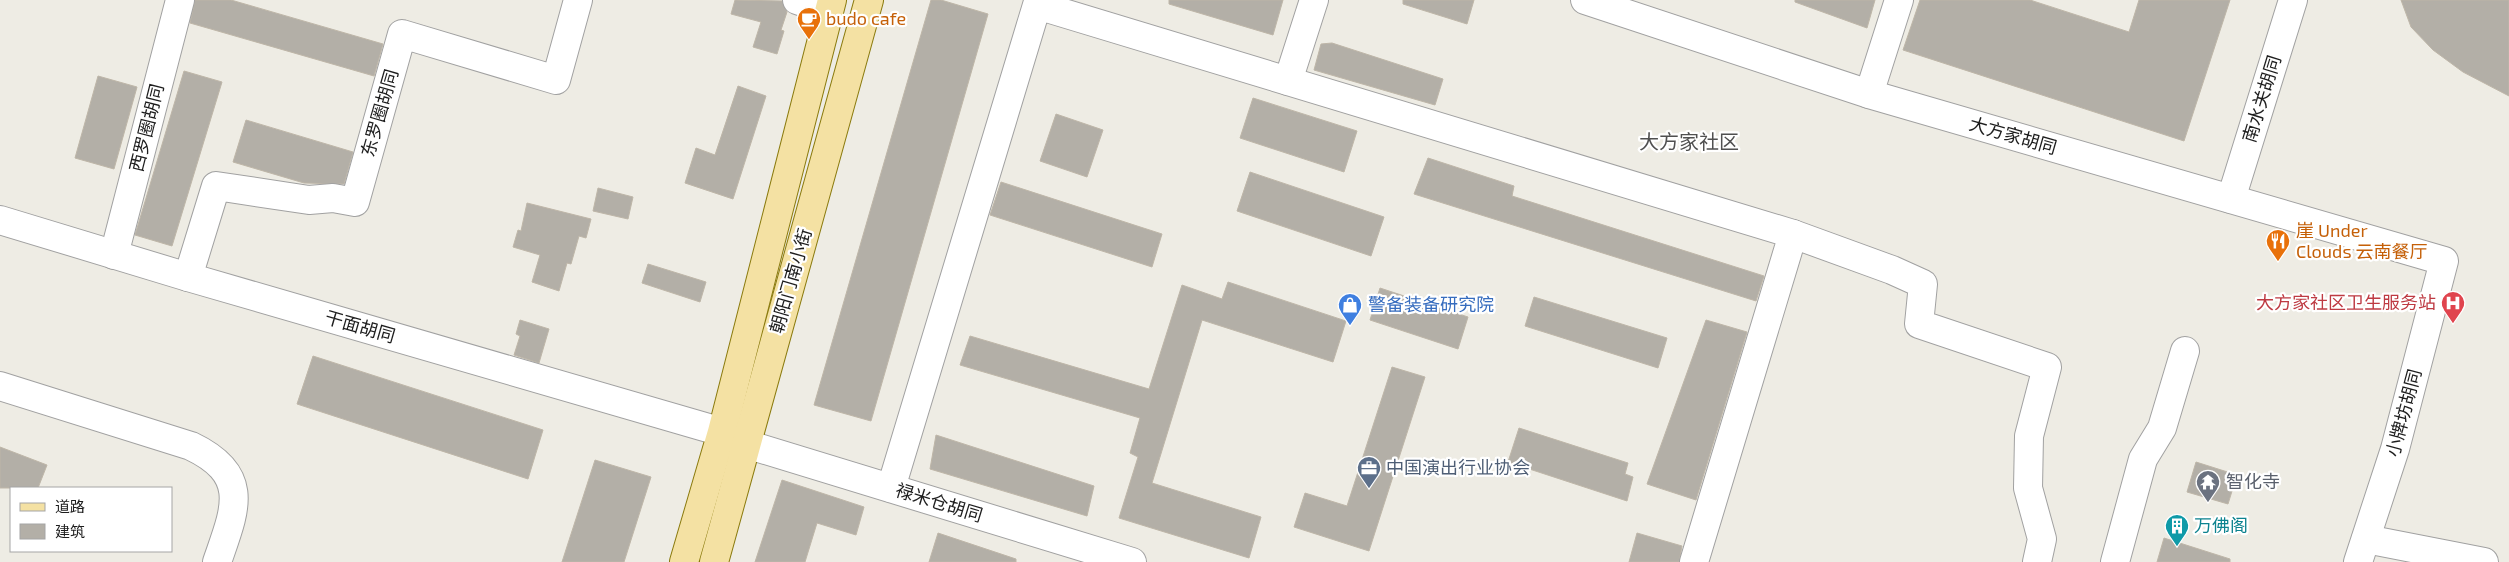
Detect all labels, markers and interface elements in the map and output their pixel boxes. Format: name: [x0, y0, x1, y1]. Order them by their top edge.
cafe icon: budo cafe: [796, 6, 822, 40]
place label: budo cafe: [826, 7, 906, 29]
street label: 南水关胡同: [2237, 52, 2285, 145]
street label: 东罗圈胡同: [356, 66, 402, 159]
street label: 西罗圈胡同: [124, 81, 168, 174]
street label: 大方家胡同: [1967, 112, 2060, 158]
district label: 大方家社区: [1639, 129, 1739, 153]
place label: 崖 Under Clouds 云南餐厅: [2296, 219, 2428, 262]
street label: 朝阳门南小街: [765, 226, 815, 336]
restaurant icon: 崖 Under Clouds 云南餐厅: [2265, 228, 2291, 262]
hospital icon: 大方家社区卫生服务站: [2440, 290, 2466, 324]
place label: 大方家社区卫生服务站: [2256, 291, 2436, 313]
shop icon: 警备装备研究院: [1337, 292, 1363, 326]
place label: 警备装备研究院: [1368, 293, 1494, 315]
street label: 干面胡同: [323, 306, 398, 347]
street label: 小牌坊胡同: [2381, 366, 2425, 459]
office icon: 中国演出行业协会: [1356, 455, 1382, 489]
place label: 中国演出行业协会: [1386, 456, 1530, 478]
temple icon: 智化寺: [2195, 469, 2221, 503]
place label: 智化寺: [2226, 470, 2280, 492]
street label: 禄米仓胡同: [893, 478, 986, 526]
legend: [10, 487, 172, 552]
text: 道路: [55, 497, 85, 515]
building icon: 万佛阁: [2164, 513, 2190, 547]
place label: 万佛阁: [2194, 514, 2248, 536]
text: 建筑: [55, 522, 85, 540]

